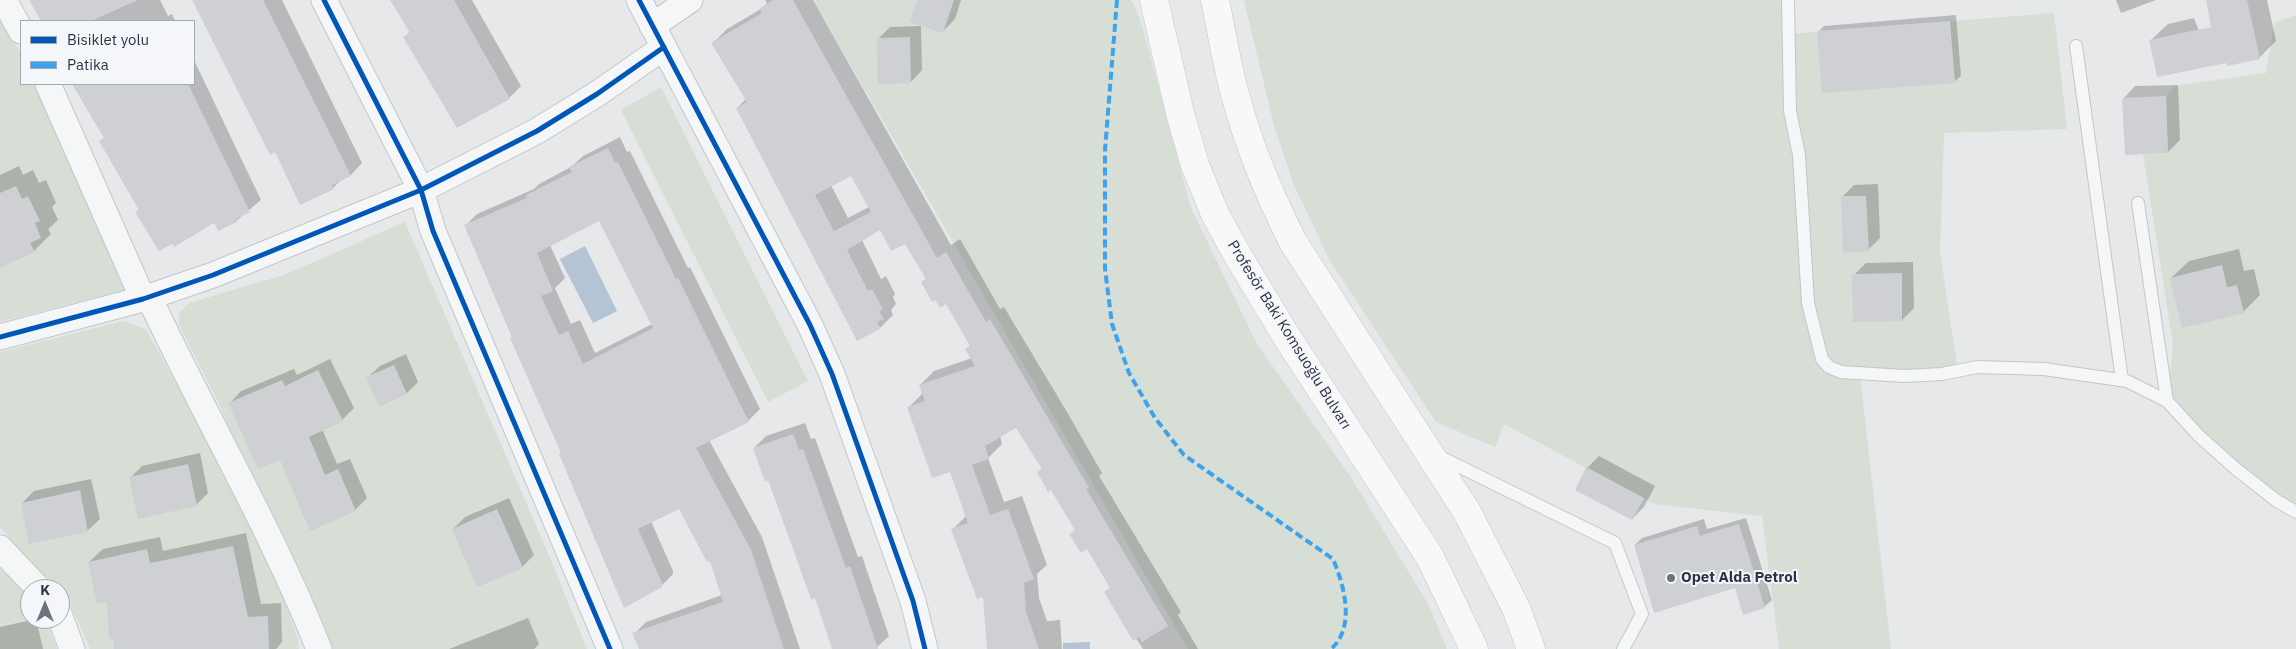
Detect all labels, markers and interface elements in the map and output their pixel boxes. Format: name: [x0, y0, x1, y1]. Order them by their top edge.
legend: [20, 20, 195, 85]
text: Bisiklet yolu: [67, 30, 149, 49]
text: Patika: [67, 55, 109, 74]
street label: Profesör Baki Komsuoğlu Bulvarı: [1223, 237, 1355, 433]
place label: Opet Alda Petrol: [1681, 569, 1797, 587]
marker: Opet Alda Petrol: [1665, 572, 1677, 584]
north arrow: [20, 579, 70, 629]
text: K: [40, 581, 50, 599]

